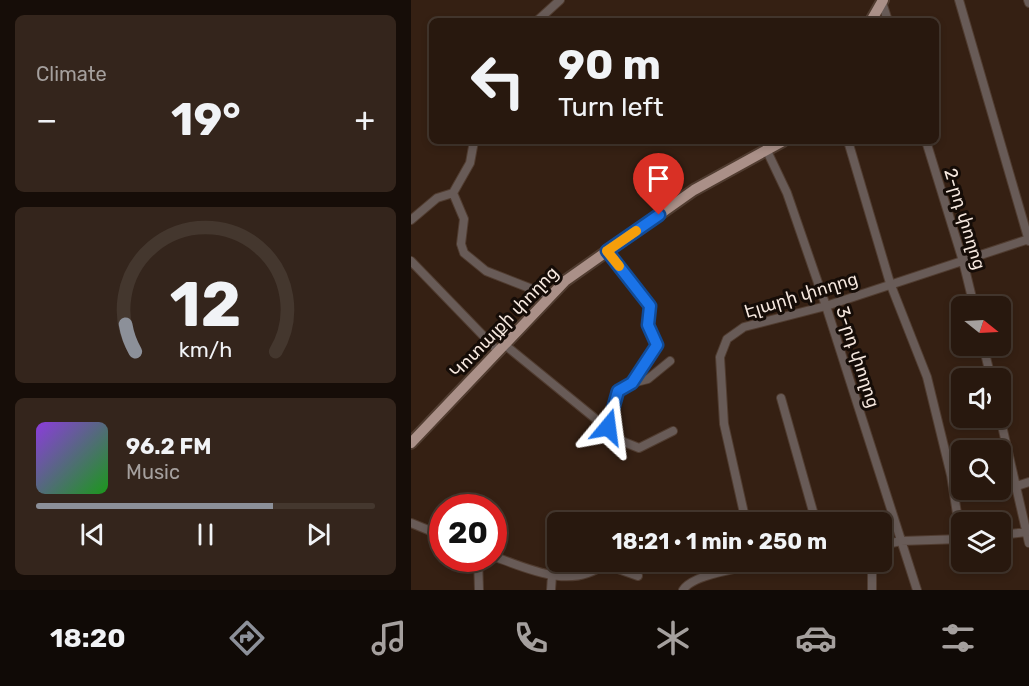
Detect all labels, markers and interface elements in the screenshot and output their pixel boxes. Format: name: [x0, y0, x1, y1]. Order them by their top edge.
text: 90 m: [558, 40, 661, 90]
icon: left: [459, 42, 537, 120]
text: Climate: [36, 62, 107, 86]
text: Turn left: [558, 91, 663, 123]
text: 19°: [171, 93, 241, 146]
text: −: [36, 100, 57, 139]
text: +: [354, 100, 375, 139]
pin: [633, 153, 684, 215]
icon: arrive: [642, 162, 675, 195]
street label: 2-րդ փողոց: [939, 166, 991, 272]
street label: Կոտայքի փողոց: [445, 262, 563, 382]
street label: Էլարի փողոց: [741, 267, 861, 323]
text: 12: [170, 268, 241, 342]
north arrow: [951, 296, 1011, 356]
map controls: [951, 296, 1011, 572]
street label: 3-րդ փողոց: [831, 303, 885, 411]
text: km/h: [179, 337, 232, 362]
button: sound: [951, 368, 1011, 428]
position arrow: [576, 395, 640, 459]
text: 96.2 FM: [126, 433, 211, 460]
button: search: [951, 440, 1011, 500]
text: Music: [126, 460, 180, 484]
speed limit sign: 20: [429, 494, 507, 572]
button: layers: [951, 512, 1011, 572]
icon: previous: [76, 518, 109, 551]
icon: pause: [189, 518, 222, 551]
icon: next: [302, 518, 335, 551]
text: 18:21 · 1 min · 250 m: [612, 528, 827, 555]
icon: directions: [226, 617, 268, 659]
icon: music: [368, 617, 410, 659]
icon: phone: [510, 617, 552, 659]
icon: climate: [652, 617, 694, 659]
icon: car: [795, 617, 837, 659]
icon: filters: [937, 617, 979, 659]
text: 18:20: [50, 622, 126, 654]

